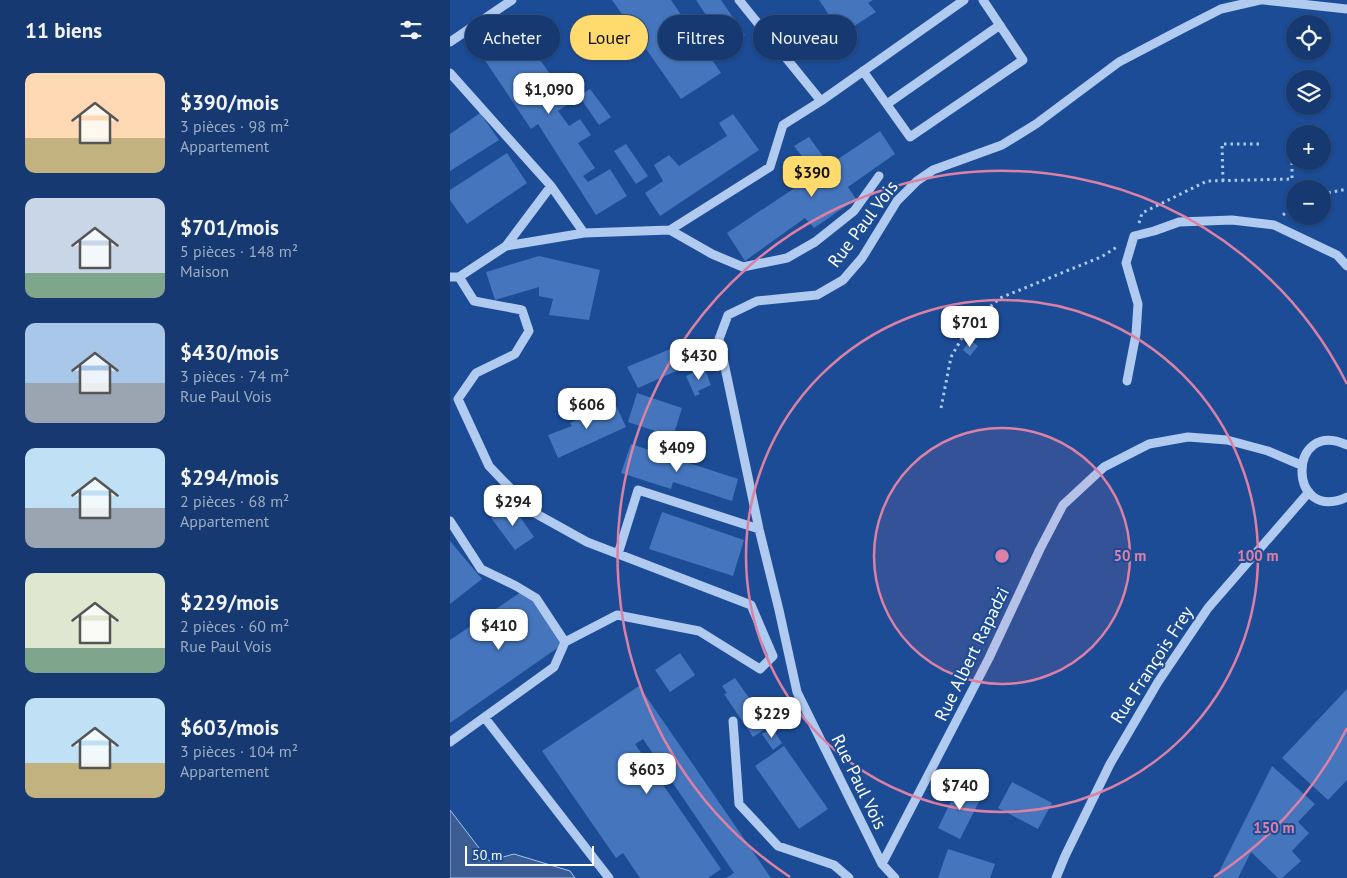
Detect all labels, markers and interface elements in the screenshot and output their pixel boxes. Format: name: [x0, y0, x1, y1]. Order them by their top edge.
chip: Acheter: [465, 15, 560, 60]
chip: Louer: [570, 15, 648, 60]
chip: Filtres: [658, 15, 743, 60]
chip: Nouveau: [753, 15, 857, 60]
map controls: [1286, 15, 1331, 225]
button: locate: [1286, 15, 1331, 60]
icon: filters: [397, 16, 425, 44]
text: 11 biens: [25, 17, 102, 44]
button: layers: [1286, 70, 1331, 115]
pin: $1,090: [508, 72, 590, 115]
text: $1,090: [524, 79, 574, 99]
text: $390/mois: [180, 89, 279, 116]
icon: home: [65, 93, 125, 153]
text: 3 pièces · 98 m²: [180, 116, 289, 136]
button: +: [1286, 125, 1331, 170]
text: Appartement: [180, 136, 269, 156]
pin: $390: [782, 156, 842, 198]
text: $390: [794, 162, 830, 182]
street label: Rue Paul Vois: [822, 176, 903, 272]
button: −: [1286, 180, 1331, 225]
text: $701/mois: [180, 214, 279, 241]
icon: home: [65, 218, 125, 278]
text: 5 pièces · 148 m²: [180, 241, 298, 261]
text: Maison: [180, 261, 229, 281]
pin: $701: [940, 306, 1000, 348]
text: $701: [952, 312, 988, 332]
pin: $430: [669, 338, 729, 381]
text: $430/mois: [180, 339, 279, 366]
icon: home: [65, 343, 125, 403]
text: $430: [681, 345, 717, 365]
text: 3 pièces · 74 m²: [180, 366, 289, 386]
text: Rue Paul Vois: [180, 386, 272, 406]
pin: $606: [557, 388, 617, 430]
text: $606: [569, 394, 605, 414]
pin: $409: [647, 430, 707, 473]
text: $409: [659, 437, 695, 457]
text: $294/mois: [180, 464, 279, 491]
icon: home: [65, 468, 125, 528]
pin: $294: [483, 484, 543, 527]
text: 2 pièces · 68 m²: [180, 491, 289, 511]
text: $294: [495, 491, 531, 511]
text: Appartement: [180, 511, 269, 531]
text: 50 m: [1114, 546, 1146, 565]
text: 100 m: [1237, 546, 1279, 565]
centre of rings: [993, 547, 1011, 565]
street label: Rue Albert Rapadzi: [929, 583, 1014, 725]
text: $229/mois: [180, 589, 279, 616]
icon: home: [65, 593, 125, 653]
street label: Rue François Frey: [1105, 601, 1198, 728]
pin: $410: [469, 608, 529, 651]
text: $410: [481, 615, 517, 635]
text: 2 pièces · 60 m²: [180, 616, 289, 636]
text: Rue Paul Vois: [180, 636, 272, 656]
pin: $229: [742, 696, 802, 739]
text: $229: [754, 703, 790, 723]
text: $603/mois: [180, 714, 279, 741]
icon: home: [65, 718, 125, 778]
street label: Rue Paul Vois: [827, 730, 892, 833]
text: 3 pièces · 104 m²: [180, 741, 298, 761]
pin: $603: [617, 752, 677, 795]
text: $603: [629, 759, 665, 779]
text: Appartement: [180, 761, 269, 781]
pin: $740: [930, 768, 990, 811]
text: $740: [942, 775, 978, 795]
text: 150 m: [1253, 818, 1295, 837]
scale bar: [465, 843, 594, 866]
text: 50 m: [472, 846, 502, 864]

